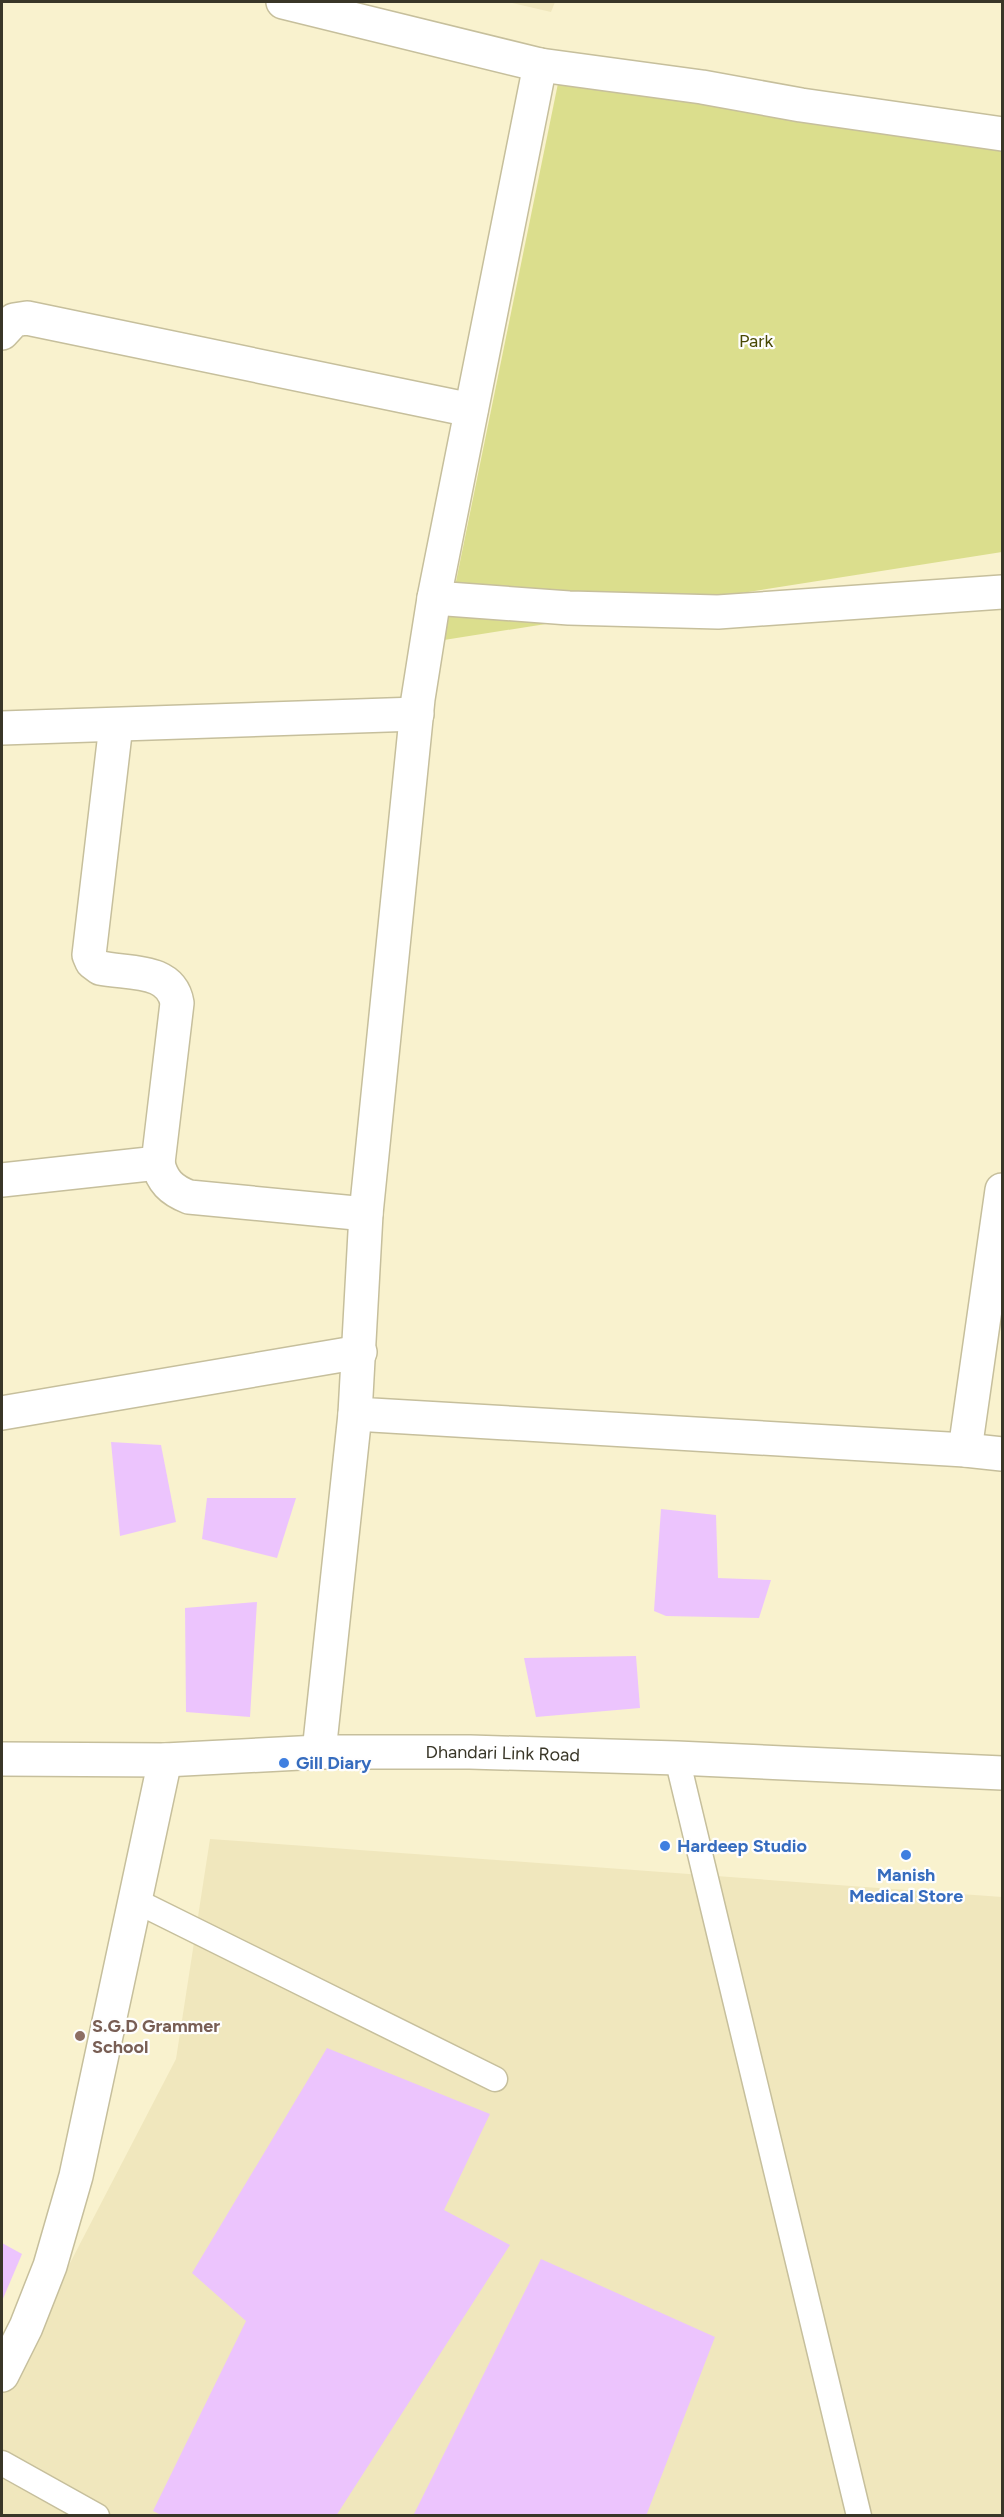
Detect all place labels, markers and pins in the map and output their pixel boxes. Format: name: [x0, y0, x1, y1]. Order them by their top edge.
place label: Gill Diary: [296, 1752, 372, 1774]
marker: Gill Diary: [277, 1756, 291, 1770]
place label: Hardeep Studio: [677, 1835, 807, 1857]
marker: Hardeep Studio: [658, 1839, 672, 1853]
marker: Manish Medical Store: [899, 1848, 913, 1862]
place label: Manish Medical Store: [849, 1864, 963, 1907]
place label: S.G.D Grammer School: [92, 2015, 220, 2058]
marker: S.G.D Grammer School: [73, 2029, 87, 2043]

